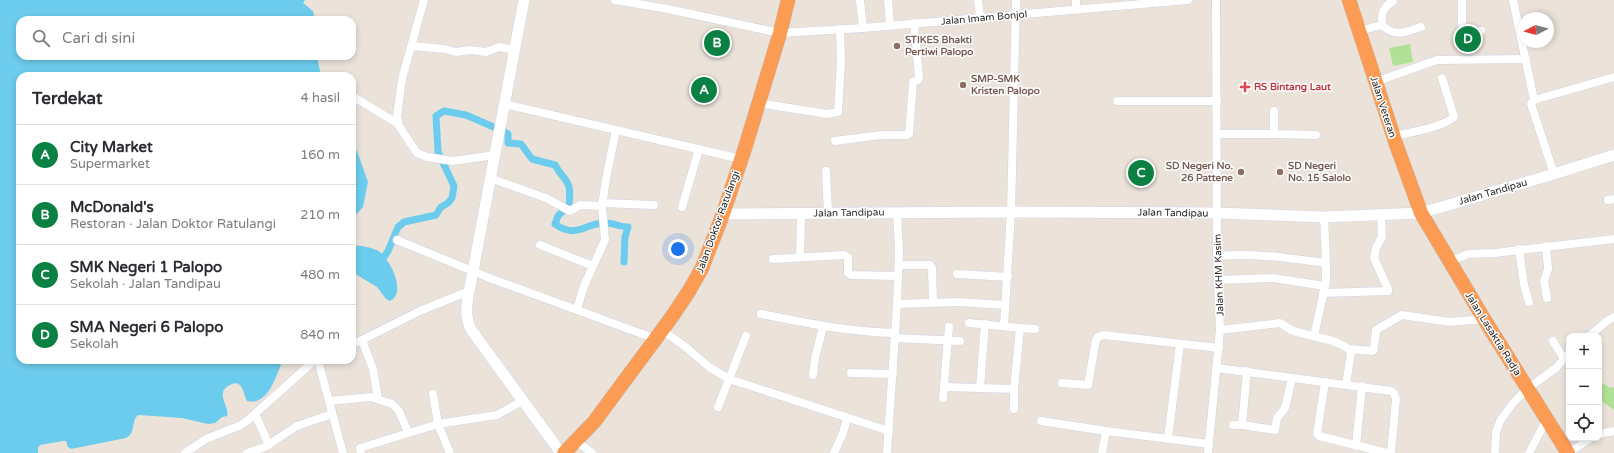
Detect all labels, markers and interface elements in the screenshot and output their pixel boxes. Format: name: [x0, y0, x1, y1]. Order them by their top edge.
street label: Jalan Imam Bonjol: [940, 8, 1028, 28]
north arrow: [1518, 12, 1554, 48]
search box: [16, 16, 356, 60]
pin: D: [1455, 24, 1481, 54]
icon: search: [30, 27, 52, 49]
pin: B: [704, 28, 730, 58]
text: Cari di sini: [62, 29, 135, 47]
place label: STIKES Bhakti Pertiwi Palopo: [905, 34, 973, 58]
marker: STIKES Bhakti Pertiwi Palopo: [892, 41, 902, 51]
place label: SMP-SMK Kristen Palopo: [971, 73, 1040, 97]
pin: A: [691, 75, 717, 105]
street label: Jalan Veteran: [1367, 75, 1399, 139]
marker: SMP-SMK Kristen Palopo: [958, 80, 968, 90]
marker: RS Bintang Laut: [1239, 81, 1251, 93]
place label: RS Bintang Laut: [1254, 81, 1331, 93]
text: Terdekat: [32, 88, 102, 109]
text: 4 hasil: [301, 90, 340, 106]
text: City Market: [70, 138, 153, 156]
text: A: [40, 147, 50, 163]
text: 160 m: [300, 147, 340, 163]
text: Supermarket: [70, 156, 150, 172]
pin: C: [1128, 158, 1154, 188]
place label: SD Negeri No. 26 Pattene: [1166, 160, 1233, 184]
place label: SD Negeri No. 15 Salolo: [1288, 160, 1351, 184]
marker: SD Negeri No. 26 Pattene: [1236, 167, 1246, 177]
marker: SD Negeri No. 15 Salolo: [1275, 167, 1285, 177]
street label: Jalan Doktor Ratulangi: [694, 169, 742, 275]
street label: Jalan Tandipau: [1457, 176, 1529, 208]
text: McDonald's: [70, 198, 154, 216]
street label: Jalan Tandipau: [813, 206, 885, 220]
street label: Jalan Tandipau: [1137, 206, 1209, 220]
text: B: [40, 207, 50, 223]
text: 210 m: [300, 207, 340, 223]
text: Restoran · Jalan Doktor Ratulangi: [70, 216, 276, 232]
street label: Jalan KHM Kasim: [1212, 234, 1226, 316]
your location: [668, 239, 688, 259]
text: SMK Negeri 1 Palopo: [70, 258, 222, 276]
text: C: [40, 267, 50, 283]
text: 480 m: [300, 267, 340, 283]
text: Sekolah · Jalan Tandipau: [70, 276, 221, 292]
street label: Jalan Lasaktia Radja: [1462, 290, 1524, 378]
text: SMA Negeri 6 Palopo: [70, 318, 223, 336]
text: D: [40, 327, 50, 343]
text: 840 m: [300, 327, 340, 343]
map controls: [1566, 333, 1602, 441]
button: +: [1566, 333, 1602, 369]
text: Sekolah: [70, 336, 119, 352]
button: −: [1566, 369, 1602, 405]
button: locate: [1566, 405, 1602, 441]

